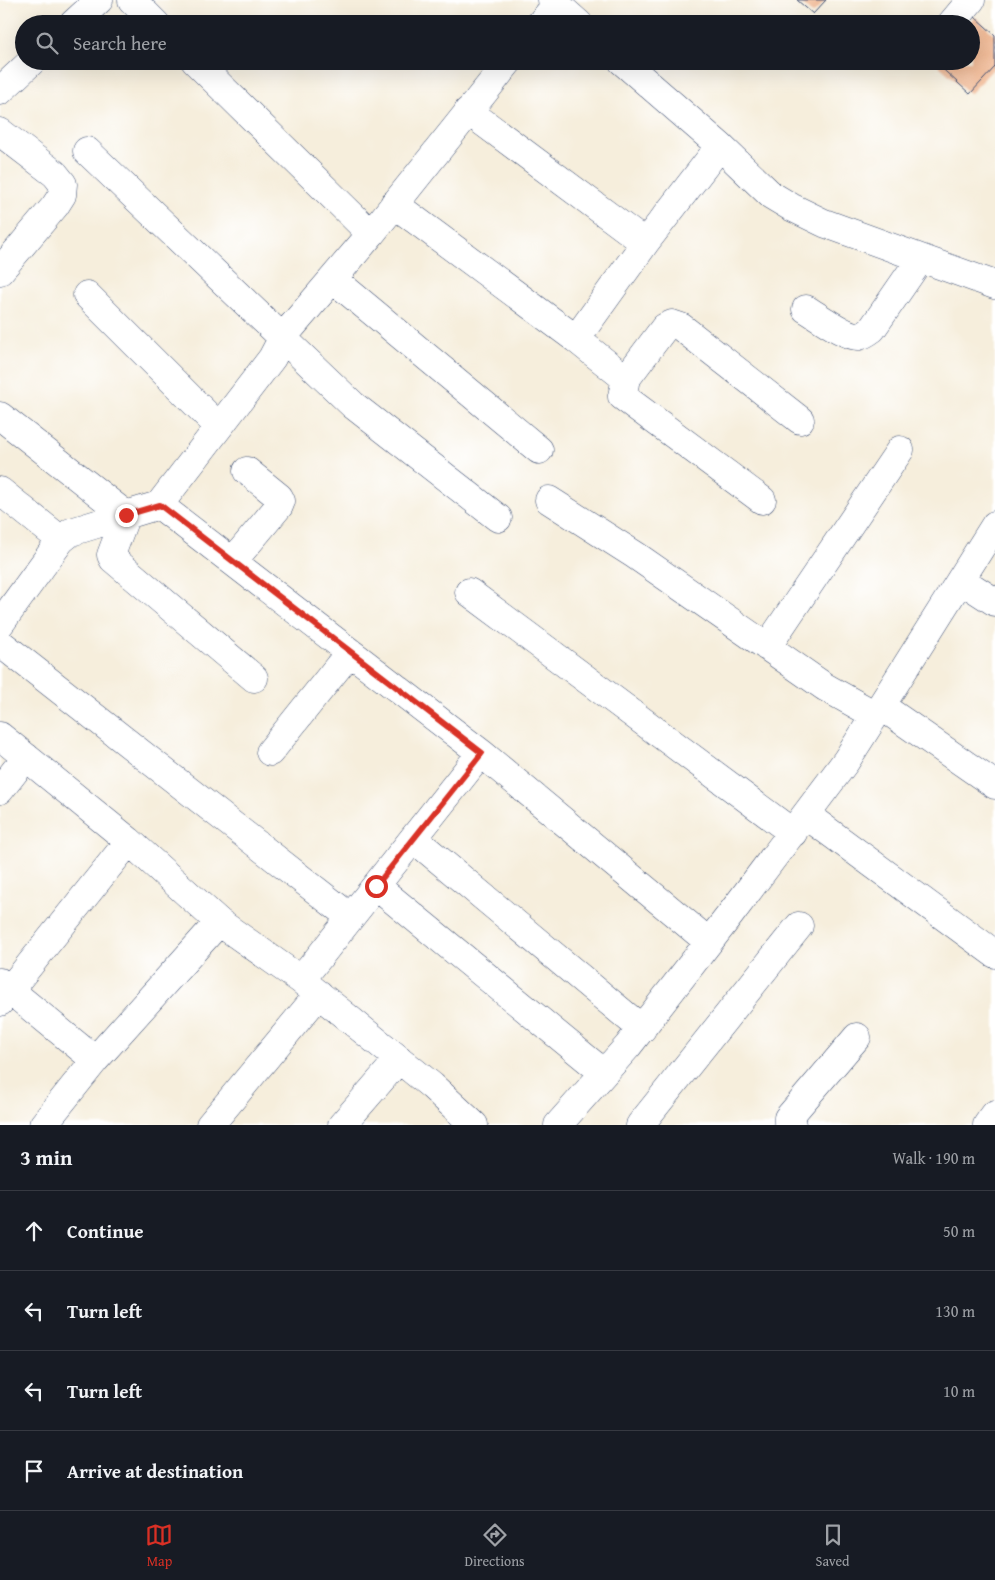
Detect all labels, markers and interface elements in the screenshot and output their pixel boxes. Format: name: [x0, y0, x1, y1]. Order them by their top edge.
search box: [15, 15, 980, 70]
icon: search: [33, 29, 61, 57]
text: Search here: [73, 29, 167, 57]
route end: [115, 504, 138, 527]
route start: [365, 875, 388, 898]
text: 3 min: [20, 1142, 72, 1173]
text: Walk · 190 m: [892, 1146, 975, 1170]
icon: ahead: [20, 1217, 48, 1245]
text: Continue: [67, 1217, 144, 1245]
text: 50 m: [943, 1219, 975, 1243]
icon: left: [20, 1297, 48, 1325]
text: Turn left: [67, 1297, 142, 1325]
text: 130 m: [935, 1299, 975, 1323]
icon: left: [20, 1377, 48, 1405]
text: Turn left: [67, 1377, 142, 1405]
text: 10 m: [943, 1379, 975, 1403]
icon: arrive: [20, 1457, 48, 1485]
text: Arrive at destination: [67, 1457, 243, 1485]
tab: Map: [145, 1521, 173, 1571]
tab: Directions: [464, 1521, 525, 1571]
tab: Saved: [816, 1521, 850, 1571]

